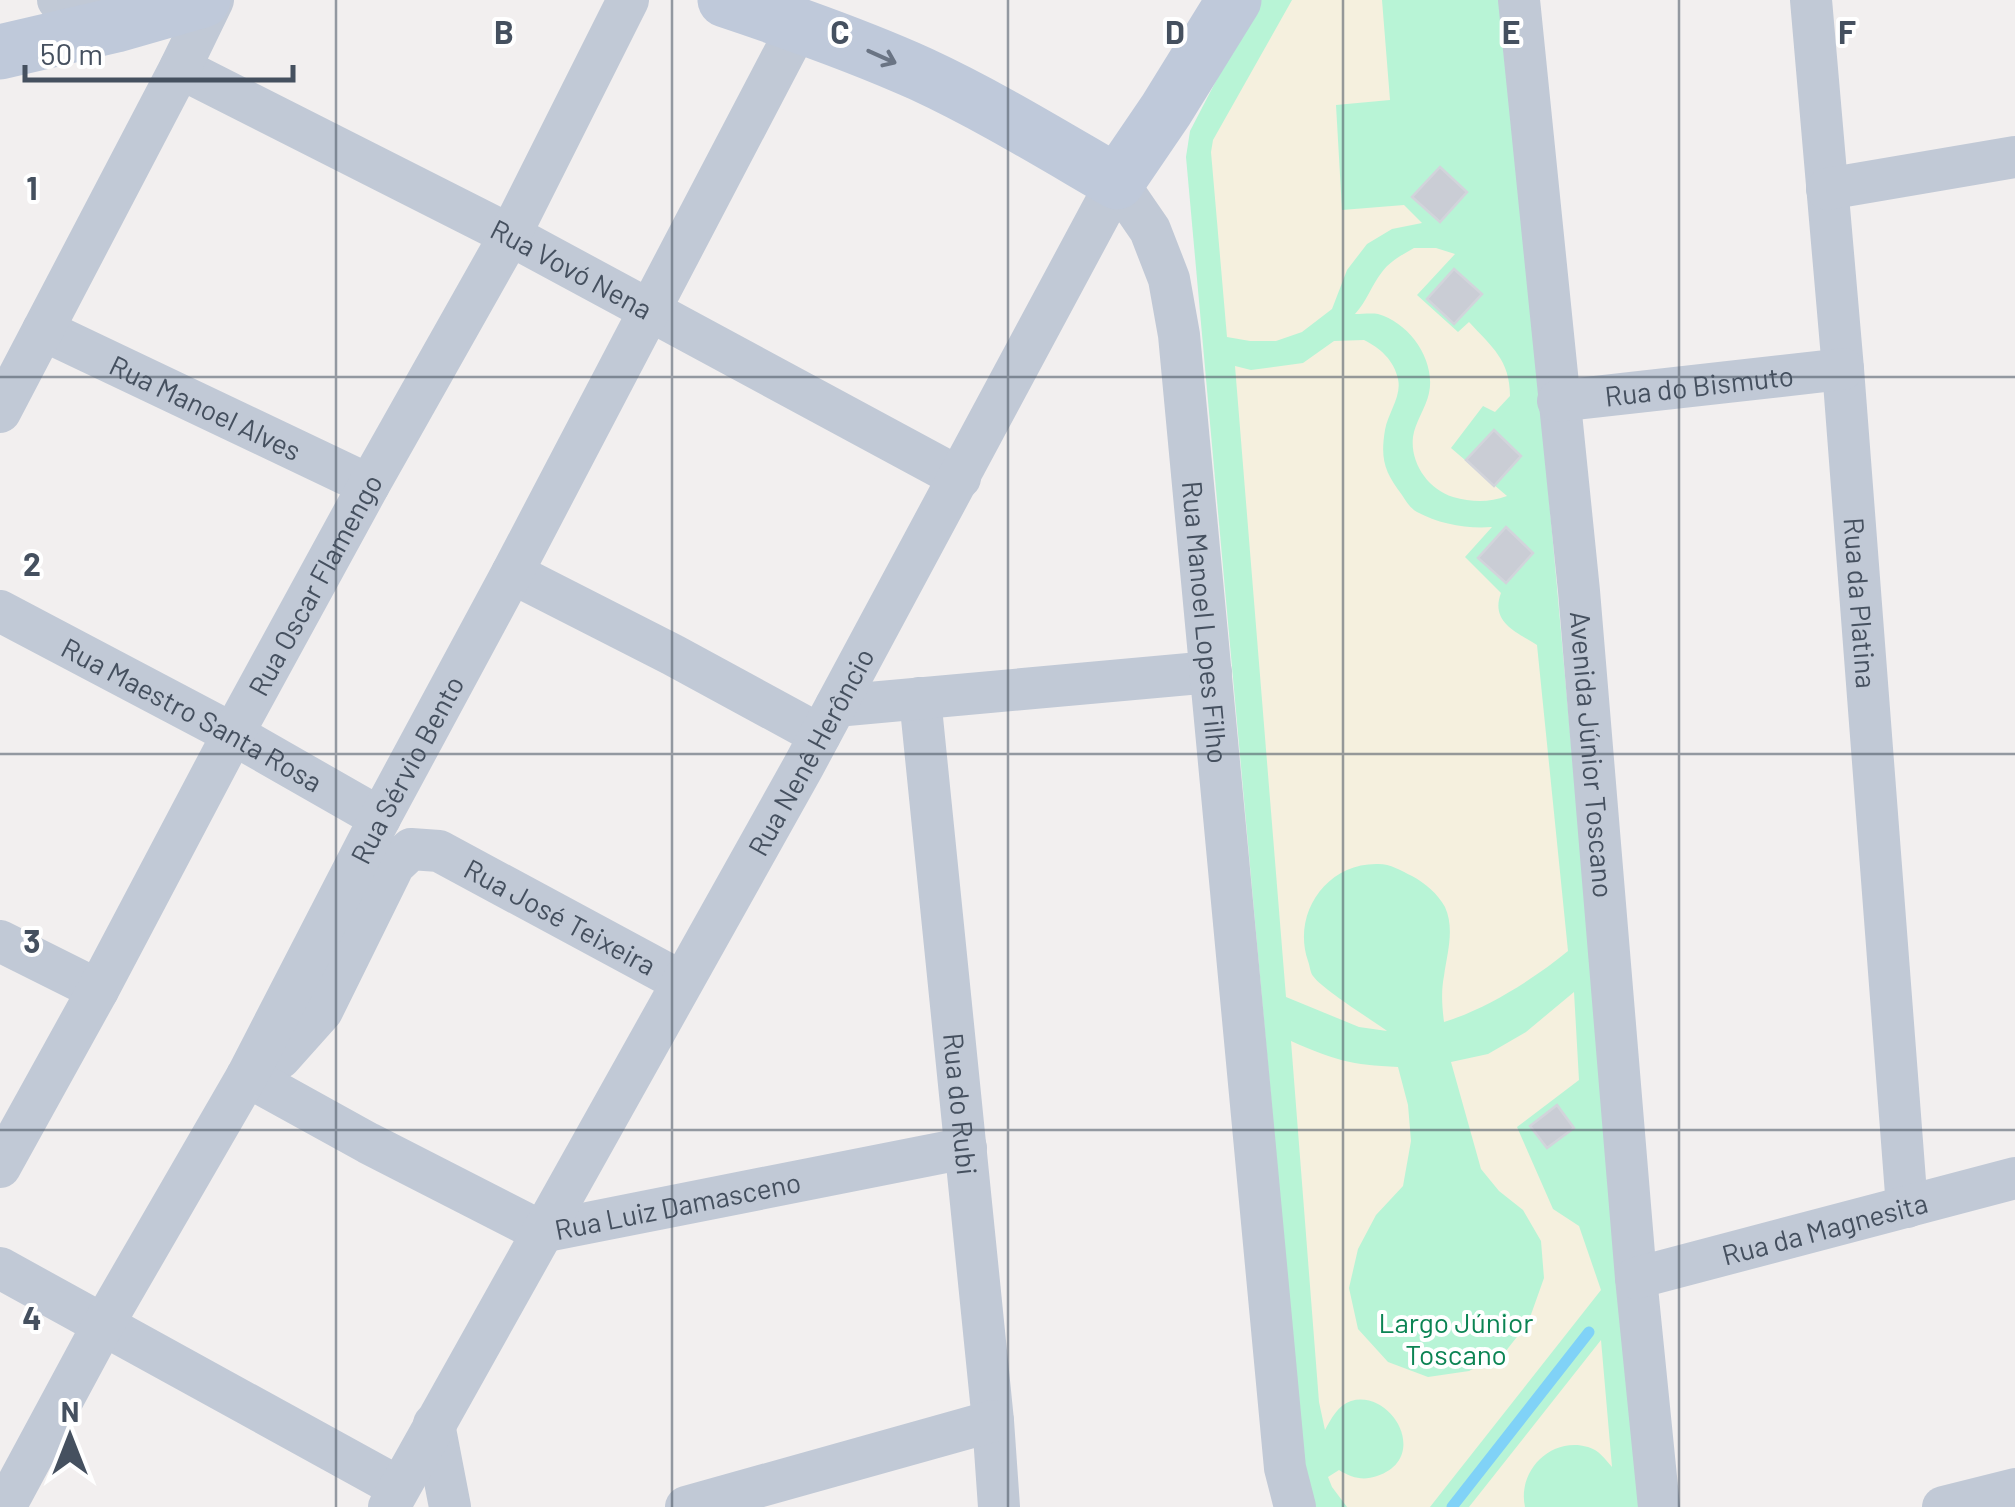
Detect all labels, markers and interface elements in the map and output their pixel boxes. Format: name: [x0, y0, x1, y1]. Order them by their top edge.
text: B: [494, 12, 514, 50]
text: C: [830, 12, 850, 50]
text: D: [1165, 12, 1185, 50]
text: E: [1502, 12, 1520, 50]
text: F: [1838, 12, 1856, 50]
scale bar: [25, 20, 292, 82]
text: 50 m: [40, 35, 103, 71]
one-way arrow: [867, 49, 897, 67]
text: 1: [26, 168, 38, 206]
street label: Rua Vovó Nena: [485, 211, 658, 326]
street label: Rua Manoel Alves: [104, 347, 307, 467]
street label: Rua do Bismuto: [1603, 358, 1795, 413]
street label: Rua Oscar Flamengo: [240, 468, 389, 701]
street label: Rua Manoel Lopes Filho: [1176, 479, 1236, 765]
street label: Rua da Platina: [1837, 516, 1884, 690]
text: 2: [23, 544, 41, 582]
street label: Avenida Júnior Toscano: [1564, 610, 1621, 899]
street label: Rua Maestro Santa Rosa: [56, 630, 329, 799]
street label: Rua Nenê Herôncio: [740, 642, 881, 861]
street label: Rua Sérvio Bento: [343, 669, 471, 869]
street label: Rua José Teixeira: [459, 851, 662, 982]
text: 3: [23, 921, 41, 959]
street label: Rua do Rubi: [937, 1031, 985, 1177]
street label: Rua Luiz Damasceno: [552, 1164, 804, 1246]
street label: Rua da Magnesita: [1718, 1185, 1931, 1272]
text: 4: [22, 1298, 42, 1336]
park label: Largo Júnior Toscano: [1379, 1305, 1533, 1371]
north arrow: [20, 1387, 120, 1487]
text: N: [61, 1394, 79, 1428]

